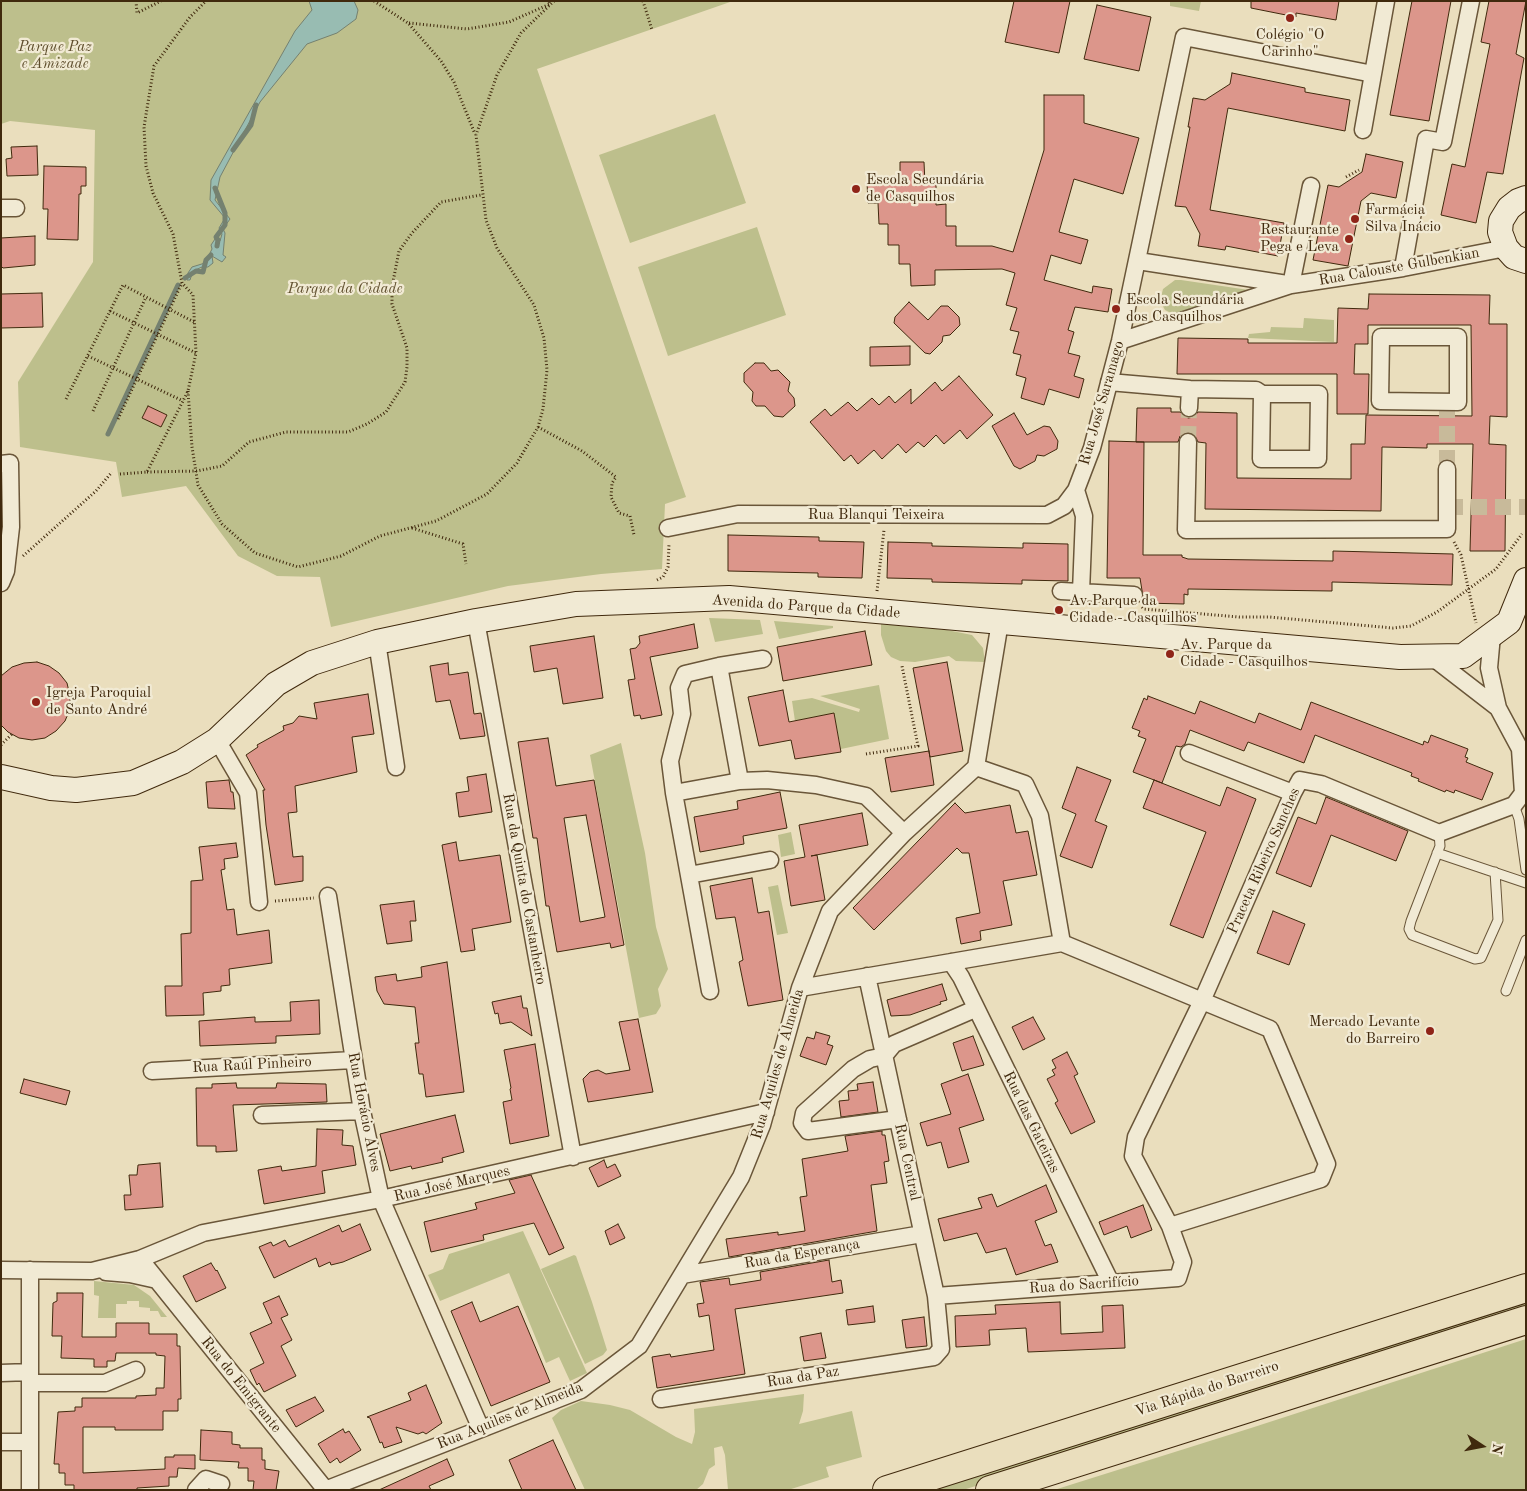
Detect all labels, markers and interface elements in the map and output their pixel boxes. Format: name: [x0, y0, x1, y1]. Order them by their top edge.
marker: Colégio "O Carinho": [1284, 12, 1296, 24]
place label: Colégio "O Carinho": [1256, 26, 1324, 61]
park label: Parque Paz e Amizade: [18, 38, 92, 73]
place label: Escola Secundária de Casquilhos: [866, 171, 984, 206]
marker: Escola Secundária de Casquilhos: [850, 183, 862, 195]
place label: Farmácia Silva Inácio: [1365, 201, 1441, 236]
marker: Farmácia Silva Inácio: [1349, 213, 1361, 225]
place label: Restaurante Pega e Leva: [1260, 221, 1339, 256]
marker: Restaurante Pega e Leva: [1343, 233, 1355, 245]
street label: Rua Calouste Gulbenkian: [1317, 244, 1481, 290]
park label: Parque da Cidade: [287, 280, 403, 298]
place label: Escola Secundária dos Casquilhos: [1126, 291, 1244, 326]
marker: Escola Secundária dos Casquilhos: [1110, 303, 1122, 315]
street label: Rua José Saramago: [1076, 339, 1128, 467]
street label: Rua Blanqui Teixeira: [808, 506, 944, 524]
street label: Avenida do Parque da Cidade: [711, 591, 901, 623]
place label: Av.Parque da Cidade - Casquilhos: [1069, 592, 1197, 627]
marker: Av.Parque da Cidade - Casquilhos: [1053, 604, 1065, 616]
place label: Av. Parque da Cidade - Casquilhos: [1180, 636, 1308, 671]
marker: Av. Parque da Cidade - Casquilhos: [1164, 648, 1176, 660]
place label: Igreja Paroquial de Santo André: [46, 684, 151, 719]
marker: Igreja Paroquial de Santo André: [30, 696, 42, 708]
street label: Praceta Ribeiro Sanches: [1224, 785, 1304, 937]
street label: Rua da Quinta do Castanheiro: [498, 792, 550, 986]
street label: Rua Aquiles de Almeida: [748, 987, 808, 1141]
place label: Mercado Levante do Barreiro: [1309, 1013, 1420, 1048]
marker: Mercado Levante do Barreiro: [1424, 1025, 1436, 1037]
street label: Rua Horácio Alves: [344, 1051, 384, 1173]
street label: Rua Raúl Pinheiro: [192, 1053, 312, 1077]
street label: Rua das Gateiras: [999, 1068, 1063, 1176]
street label: Rua Central: [890, 1122, 924, 1202]
street label: Rua José Marques: [392, 1162, 512, 1206]
street label: Rua da Esperança: [743, 1235, 861, 1273]
street label: Rua do Sacrifício: [1028, 1272, 1140, 1298]
street label: Rua do Emigrante: [197, 1333, 285, 1437]
street label: Via Rápida do Barreiro: [1133, 1357, 1281, 1421]
street label: Rua da Paz: [765, 1362, 841, 1392]
street label: Rua Aquiles de Almeida: [434, 1379, 586, 1453]
north arrow: [1457, 1421, 1507, 1471]
text: N: [1489, 1442, 1505, 1455]

